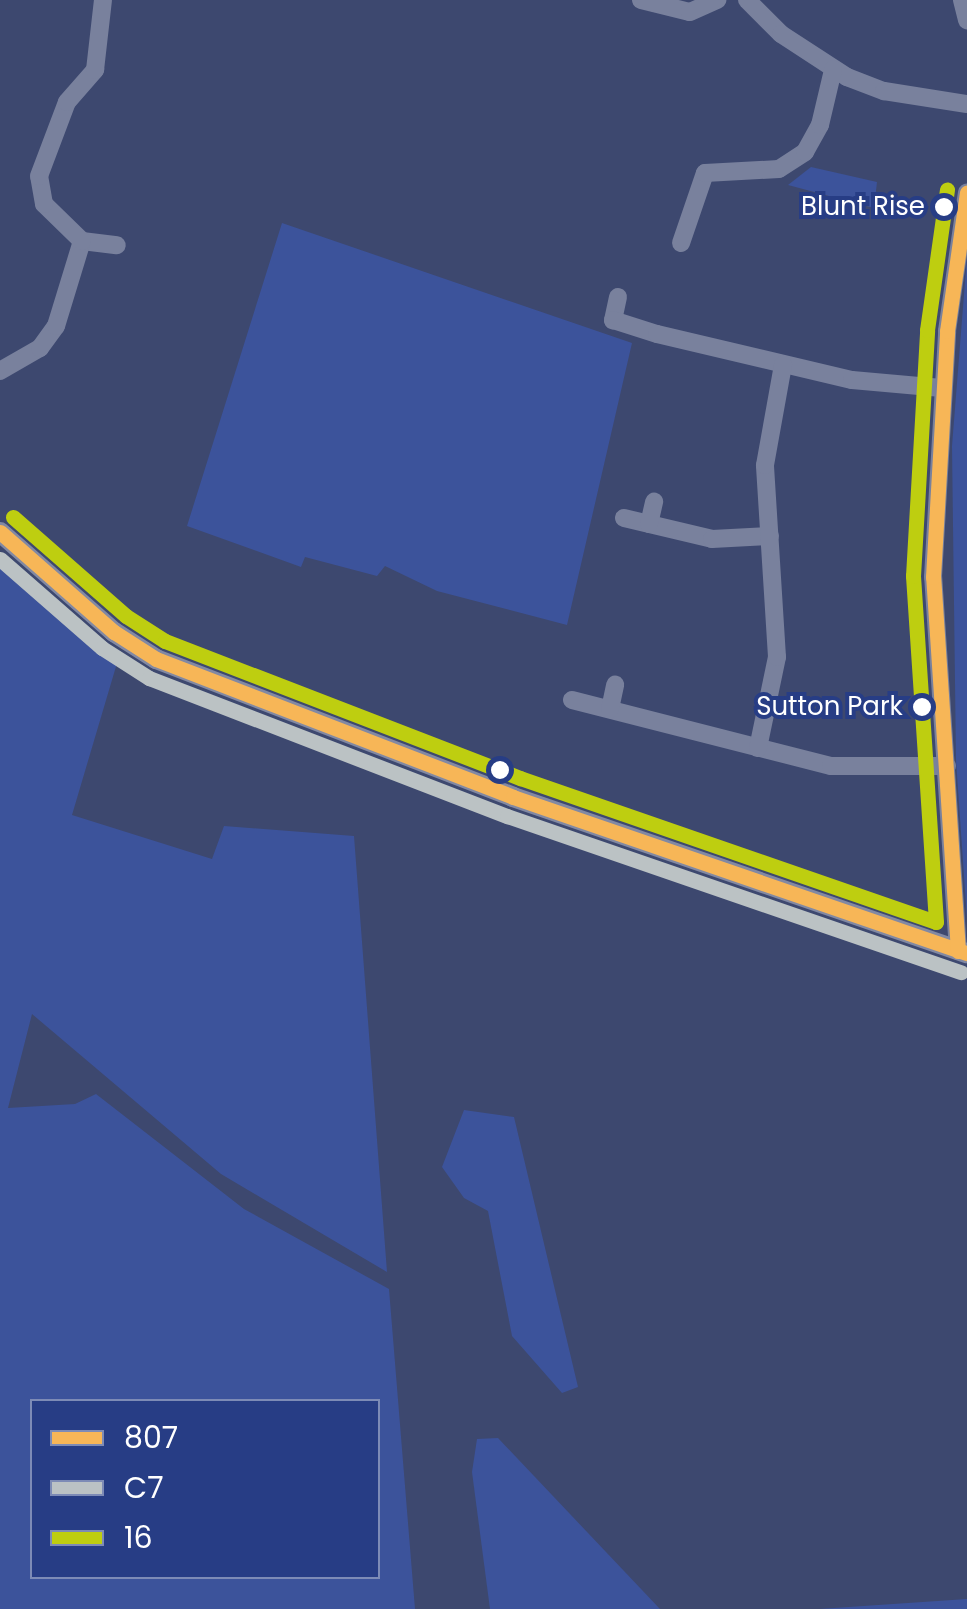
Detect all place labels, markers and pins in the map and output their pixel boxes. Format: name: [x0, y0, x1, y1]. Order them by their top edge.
place label: Blunt Rise: [801, 191, 925, 223]
marker: Blunt Rise: [934, 197, 954, 217]
place label: Sutton Park: [756, 691, 903, 723]
marker: Sutton Park: [912, 697, 932, 717]
unlabelled marker: [490, 760, 510, 780]

